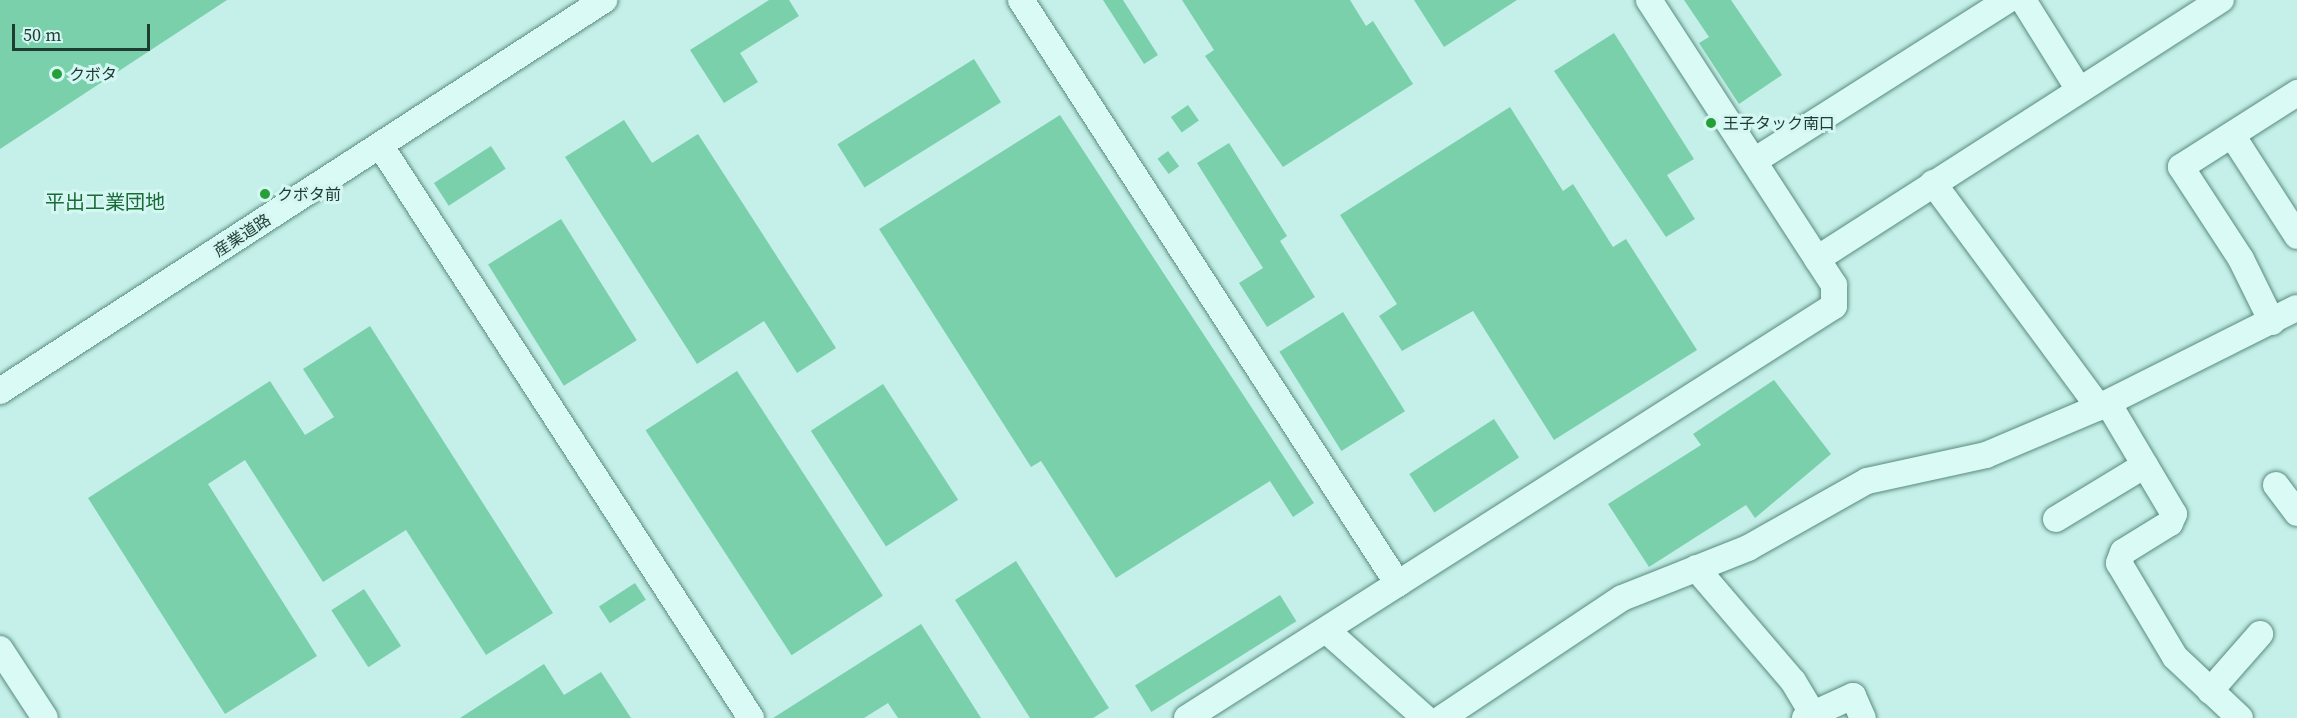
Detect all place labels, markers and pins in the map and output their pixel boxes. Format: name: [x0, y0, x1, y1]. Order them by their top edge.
place label: クボタ: [69, 64, 117, 84]
marker: クボタ: [50, 67, 64, 81]
place label: 王子タック南口: [1723, 113, 1835, 133]
marker: 王子タック南口: [1704, 116, 1718, 130]
place label: クボタ前: [277, 184, 341, 204]
marker: クボタ前: [258, 187, 272, 201]

